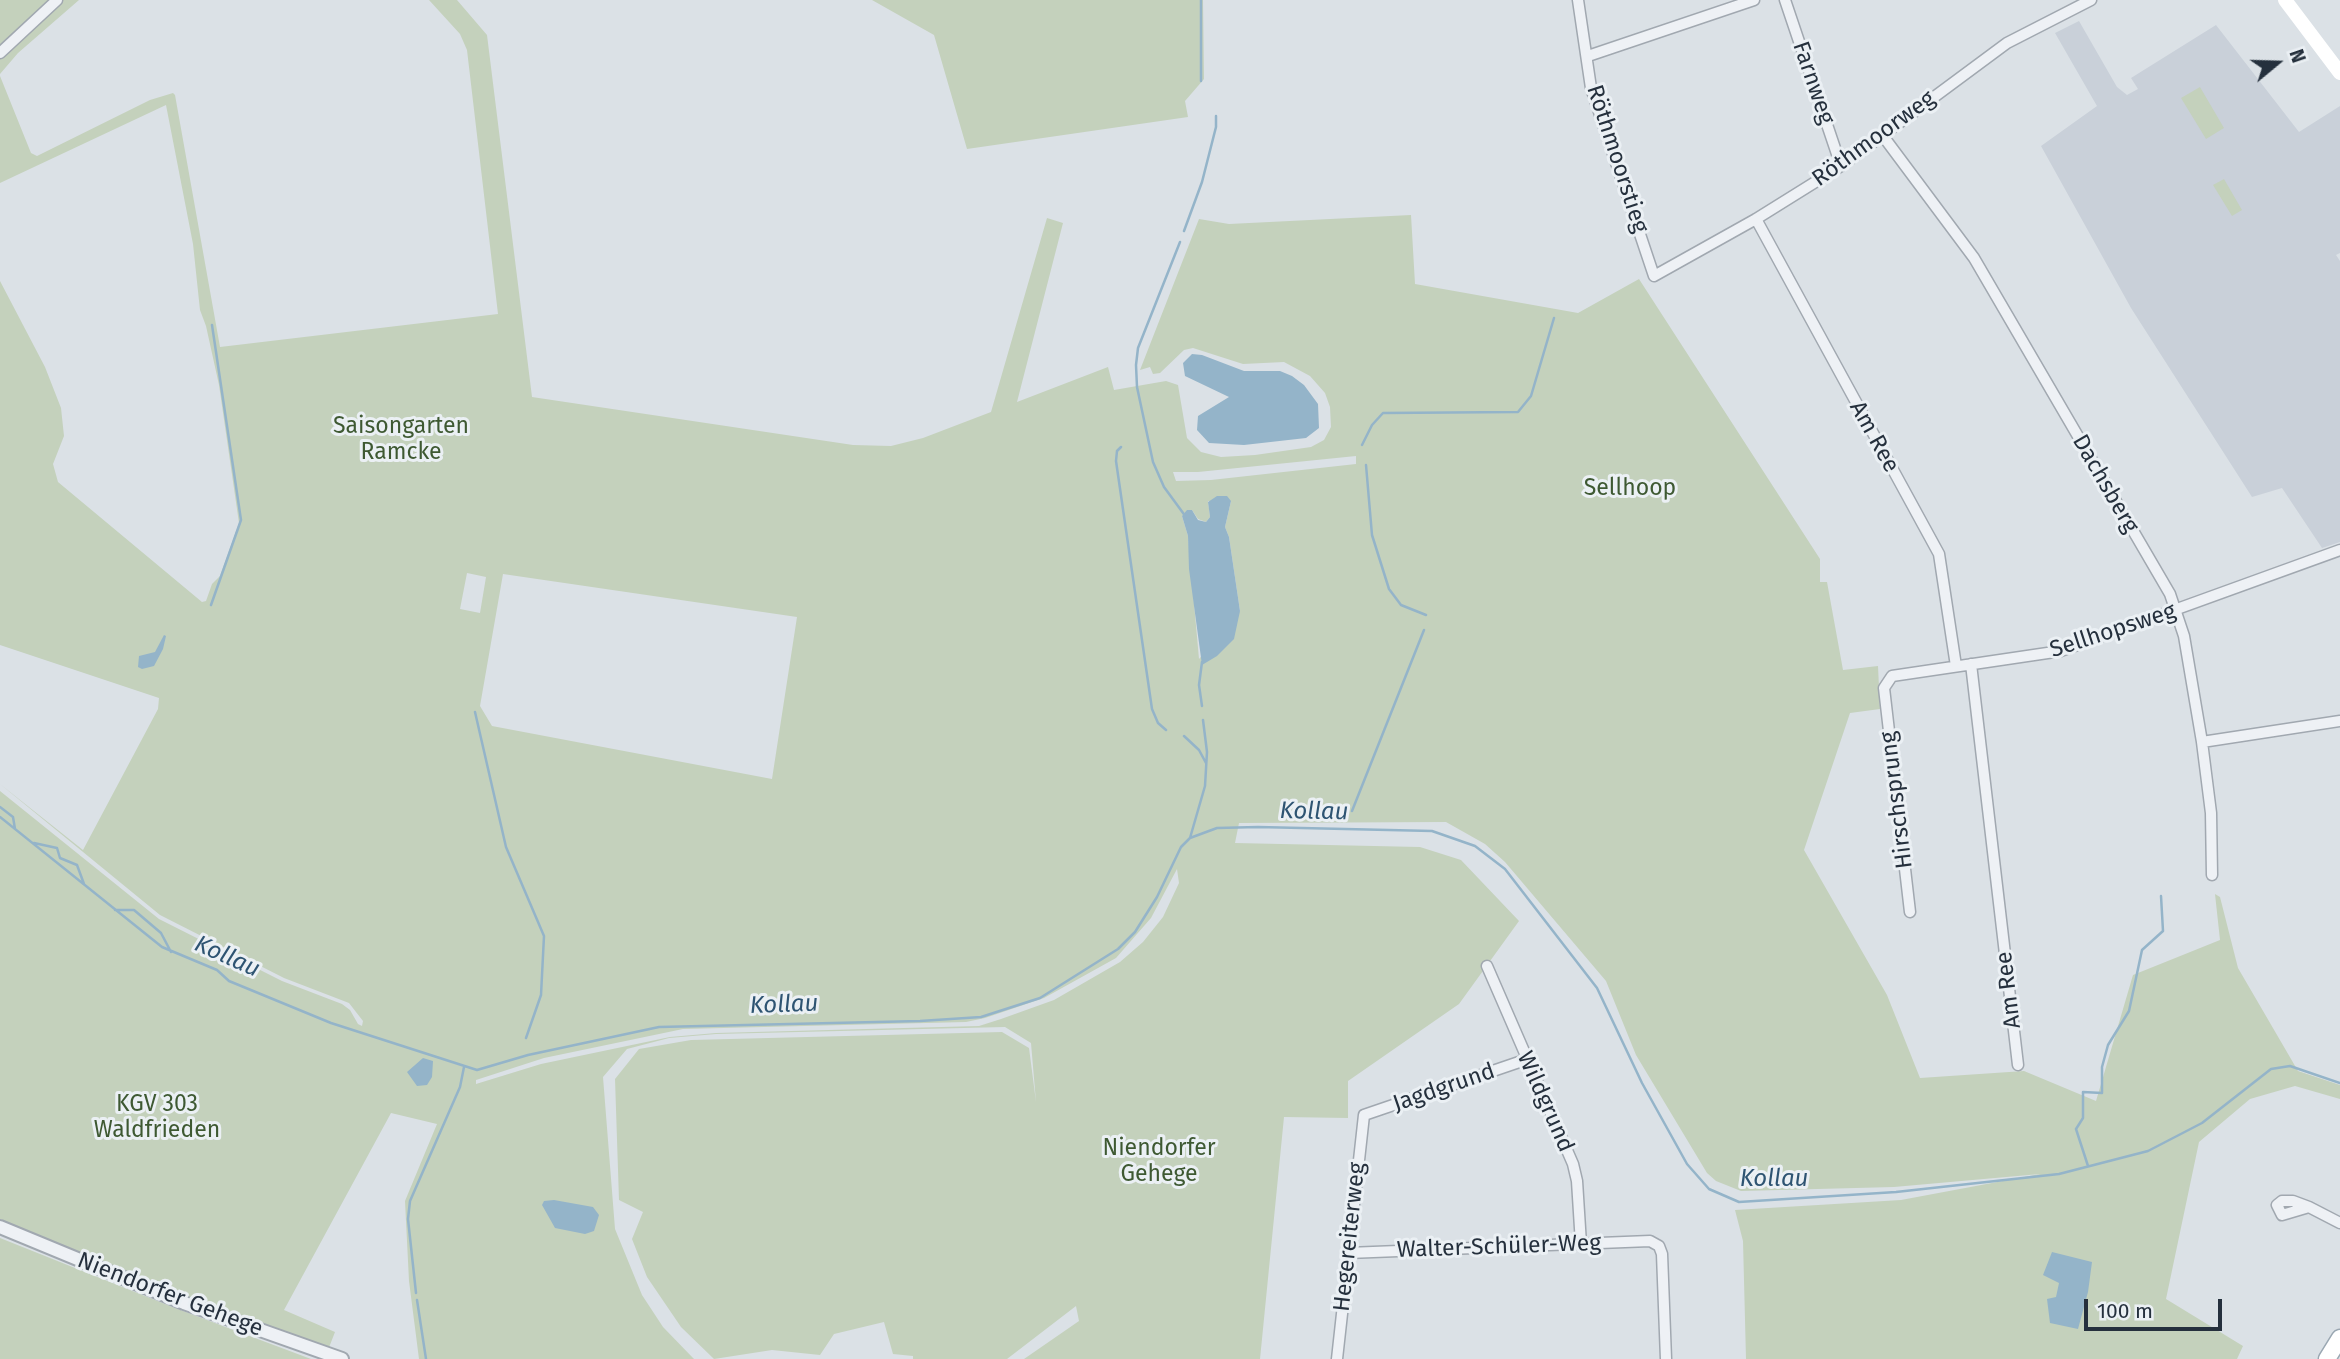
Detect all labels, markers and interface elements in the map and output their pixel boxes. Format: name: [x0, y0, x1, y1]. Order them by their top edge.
north arrow: [2242, 28, 2312, 98]
street label: Farnweg: [1786, 38, 1840, 128]
text: N: [2284, 46, 2310, 66]
street label: Röthmoorstieg: [1580, 82, 1654, 236]
street label: Röthmoorweg: [1807, 85, 1941, 193]
street label: Am Ree: [1843, 396, 1905, 478]
park label: Saisongarten Ramcke: [333, 413, 469, 467]
street label: Dachsberg: [2066, 430, 2144, 538]
park label: Sellhoop: [1584, 475, 1676, 503]
street label: Sellhopsweg: [2047, 598, 2179, 664]
street label: Hirschsprung: [1875, 730, 1919, 870]
water label: Kollau: [1279, 797, 1349, 827]
water label: Kollau: [190, 930, 264, 984]
street label: Am Ree: [1991, 950, 2027, 1030]
water label: Kollau: [749, 989, 819, 1021]
street label: Wildgrund: [1511, 1047, 1579, 1157]
street label: Jagdgrund: [1389, 1058, 1499, 1118]
park label: KGV 303 Waldfrieden: [94, 1091, 220, 1145]
park label: Niendorfer Gehege: [1102, 1135, 1216, 1189]
street label: Hegereiterweg: [1328, 1161, 1372, 1313]
water label: Kollau: [1740, 1165, 1808, 1193]
street label: Walter-Schüler-Weg: [1396, 1230, 1602, 1264]
street label: Niendorfer Gehege: [73, 1247, 267, 1343]
scale bar: [2088, 1286, 2226, 1330]
text: 100 m: [2097, 1298, 2153, 1324]

